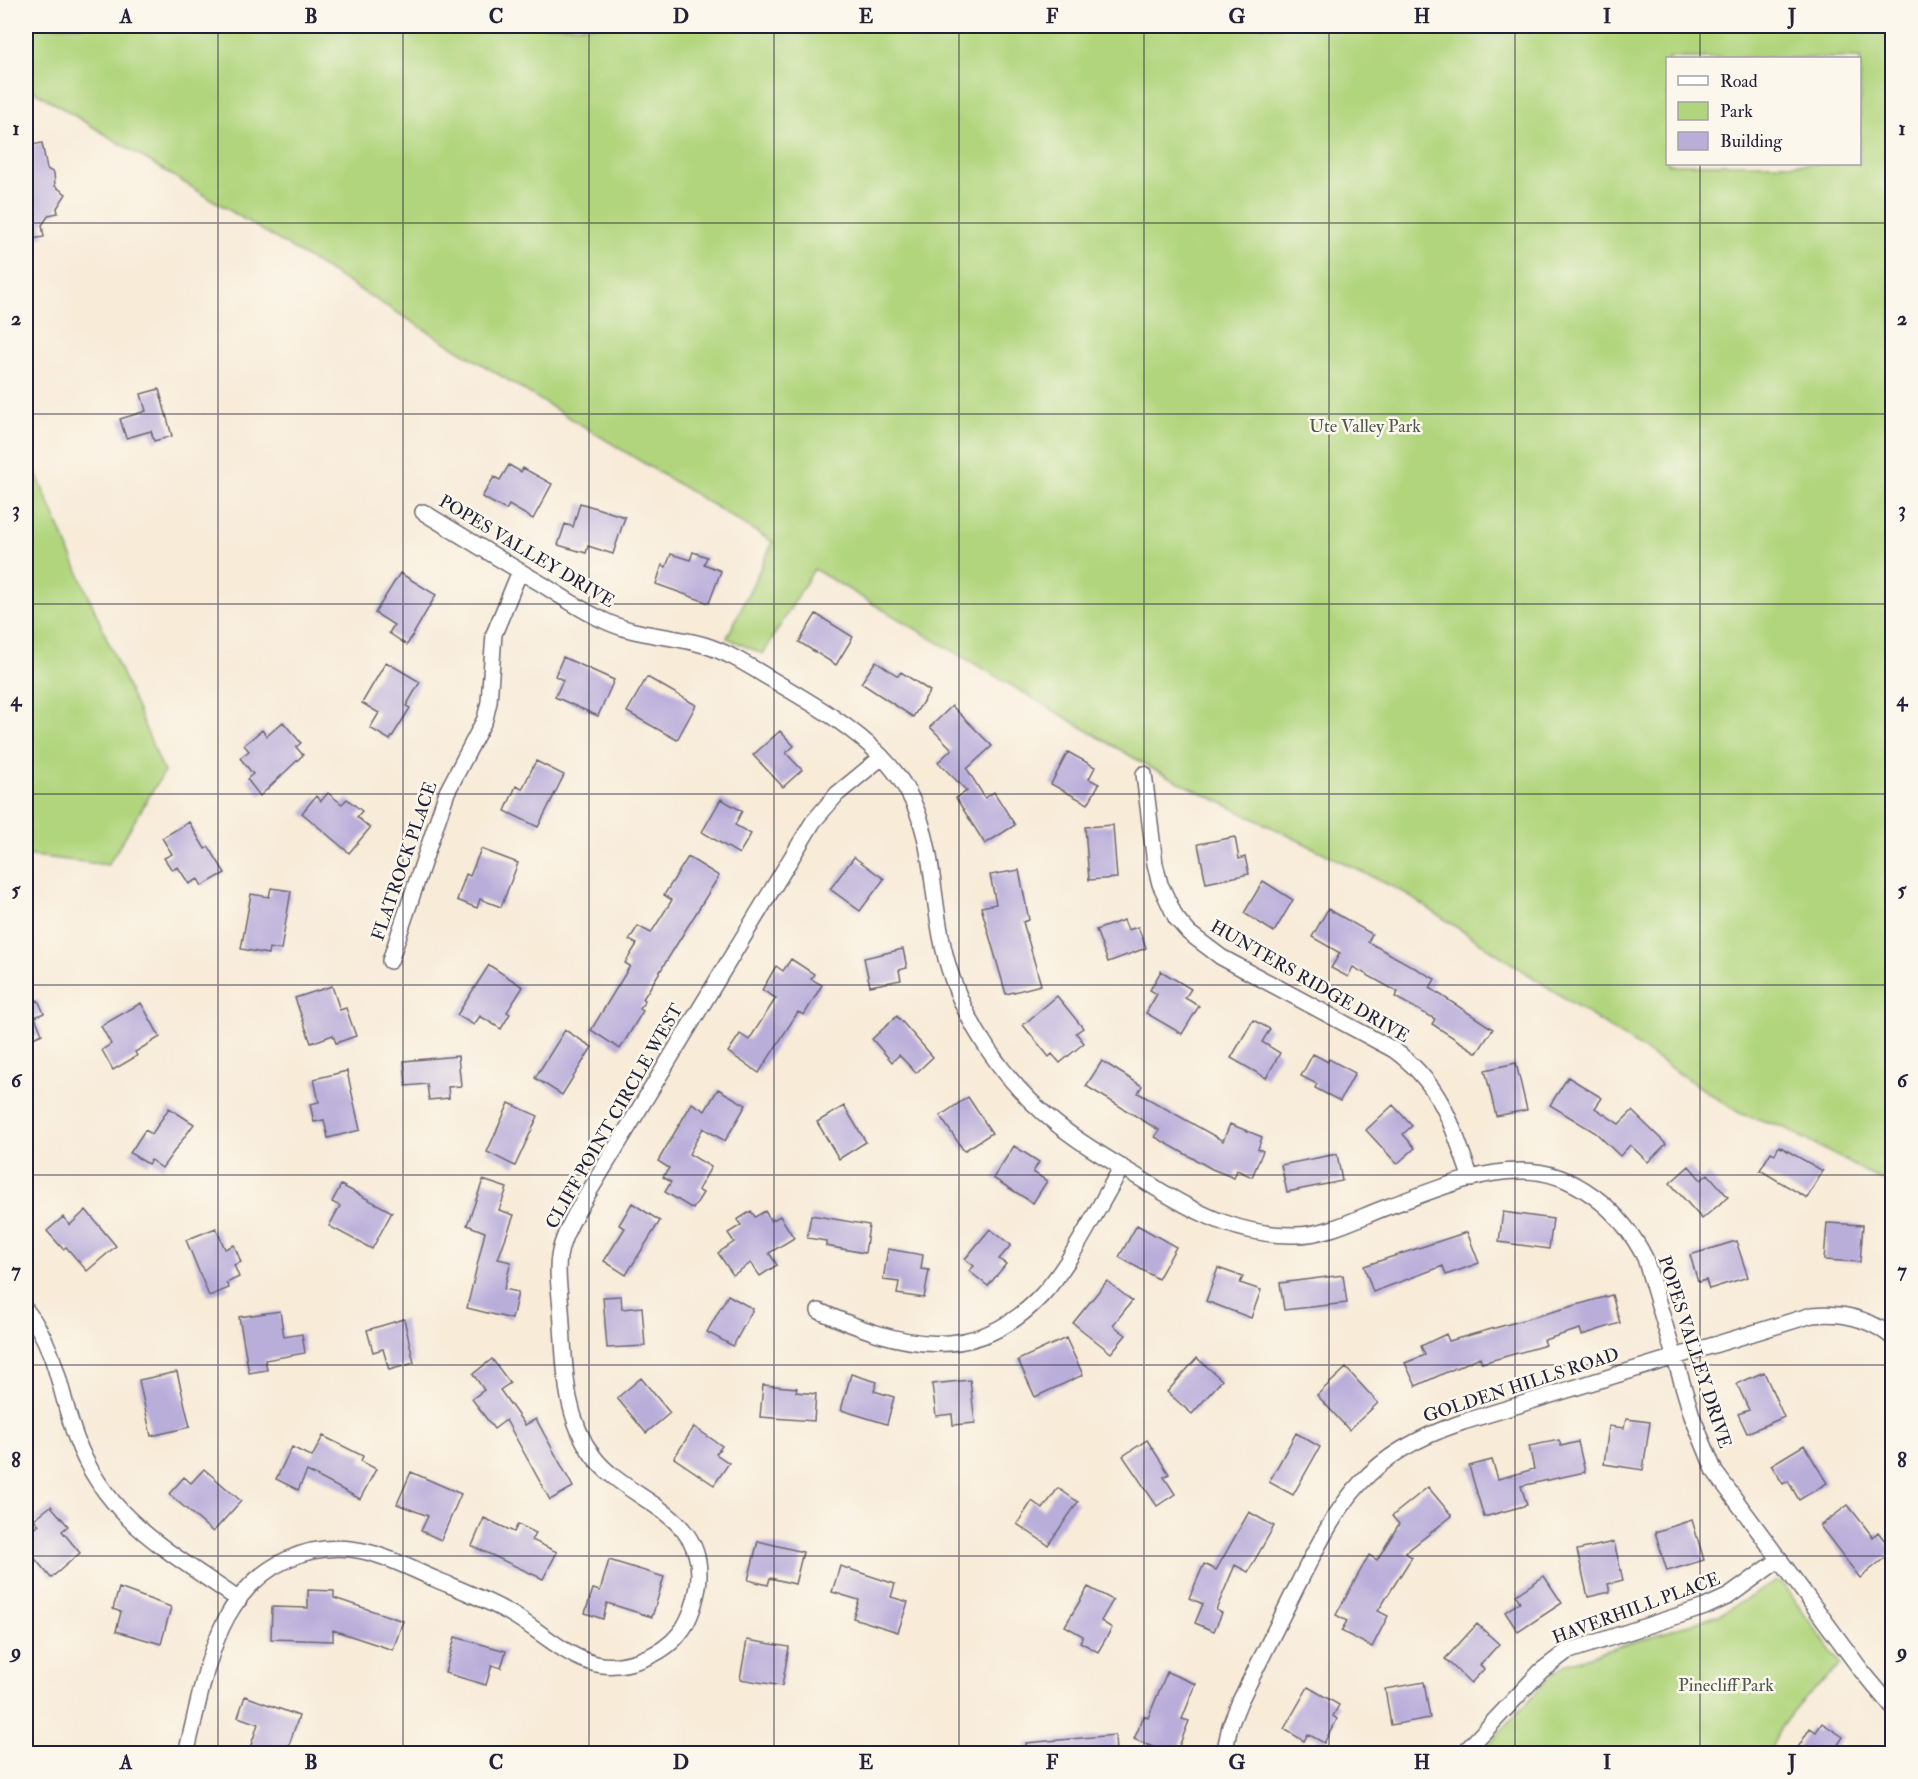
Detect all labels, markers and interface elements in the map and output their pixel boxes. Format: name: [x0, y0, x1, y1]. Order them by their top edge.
text: A: [119, 4, 133, 29]
text: B: [304, 4, 318, 29]
text: C: [489, 4, 503, 29]
text: D: [673, 4, 689, 29]
text: E: [859, 4, 874, 29]
text: F: [1046, 4, 1059, 29]
text: G: [1229, 4, 1246, 29]
text: H: [1414, 4, 1430, 29]
text: I: [1603, 4, 1611, 29]
text: J: [1787, 4, 1796, 29]
legend: [1666, 57, 1861, 165]
text: Road: [1720, 70, 1758, 93]
text: Park: [1720, 100, 1753, 123]
text: 1: [12, 116, 20, 141]
text: 1: [1898, 116, 1906, 141]
text: Building: [1720, 130, 1783, 153]
text: 2: [11, 306, 21, 331]
text: 2: [1897, 306, 1907, 331]
park label: Ute Valley Park: [1309, 415, 1421, 438]
street label: POPES VALLEY DRIVE: [435, 490, 619, 613]
text: 3: [12, 497, 20, 522]
text: 3: [1898, 497, 1906, 522]
text: 4: [10, 687, 23, 712]
text: 4: [1896, 687, 1909, 712]
street label: FLATROCK PLACE: [366, 778, 443, 944]
text: 5: [12, 877, 22, 902]
text: 5: [1898, 877, 1908, 902]
street label: HUNTERS RIDGE DRIVE: [1206, 915, 1413, 1048]
street label: CLIFF POINT CIRCLE WEST: [540, 999, 689, 1233]
text: 6: [11, 1068, 23, 1093]
text: 6: [1897, 1068, 1909, 1093]
street label: POPES VALLEY DRIVE: [1653, 1253, 1737, 1451]
text: 7: [11, 1258, 21, 1283]
text: 7: [1897, 1258, 1907, 1283]
street label: GOLDEN HILLS ROAD: [1420, 1343, 1622, 1428]
text: 8: [11, 1448, 21, 1473]
text: 8: [1897, 1448, 1907, 1473]
street label: HAVERHILL PLACE: [1549, 1567, 1723, 1650]
text: 9: [9, 1639, 21, 1664]
text: 9: [1895, 1639, 1907, 1664]
park label: Pinecliff Park: [1678, 1674, 1774, 1697]
text: A: [119, 1750, 133, 1775]
text: B: [304, 1750, 318, 1775]
text: C: [489, 1750, 503, 1775]
text: D: [673, 1750, 689, 1775]
text: E: [859, 1750, 874, 1775]
text: F: [1046, 1750, 1059, 1775]
text: G: [1229, 1750, 1246, 1775]
text: H: [1414, 1750, 1430, 1775]
text: I: [1603, 1750, 1611, 1775]
text: J: [1787, 1750, 1796, 1775]

